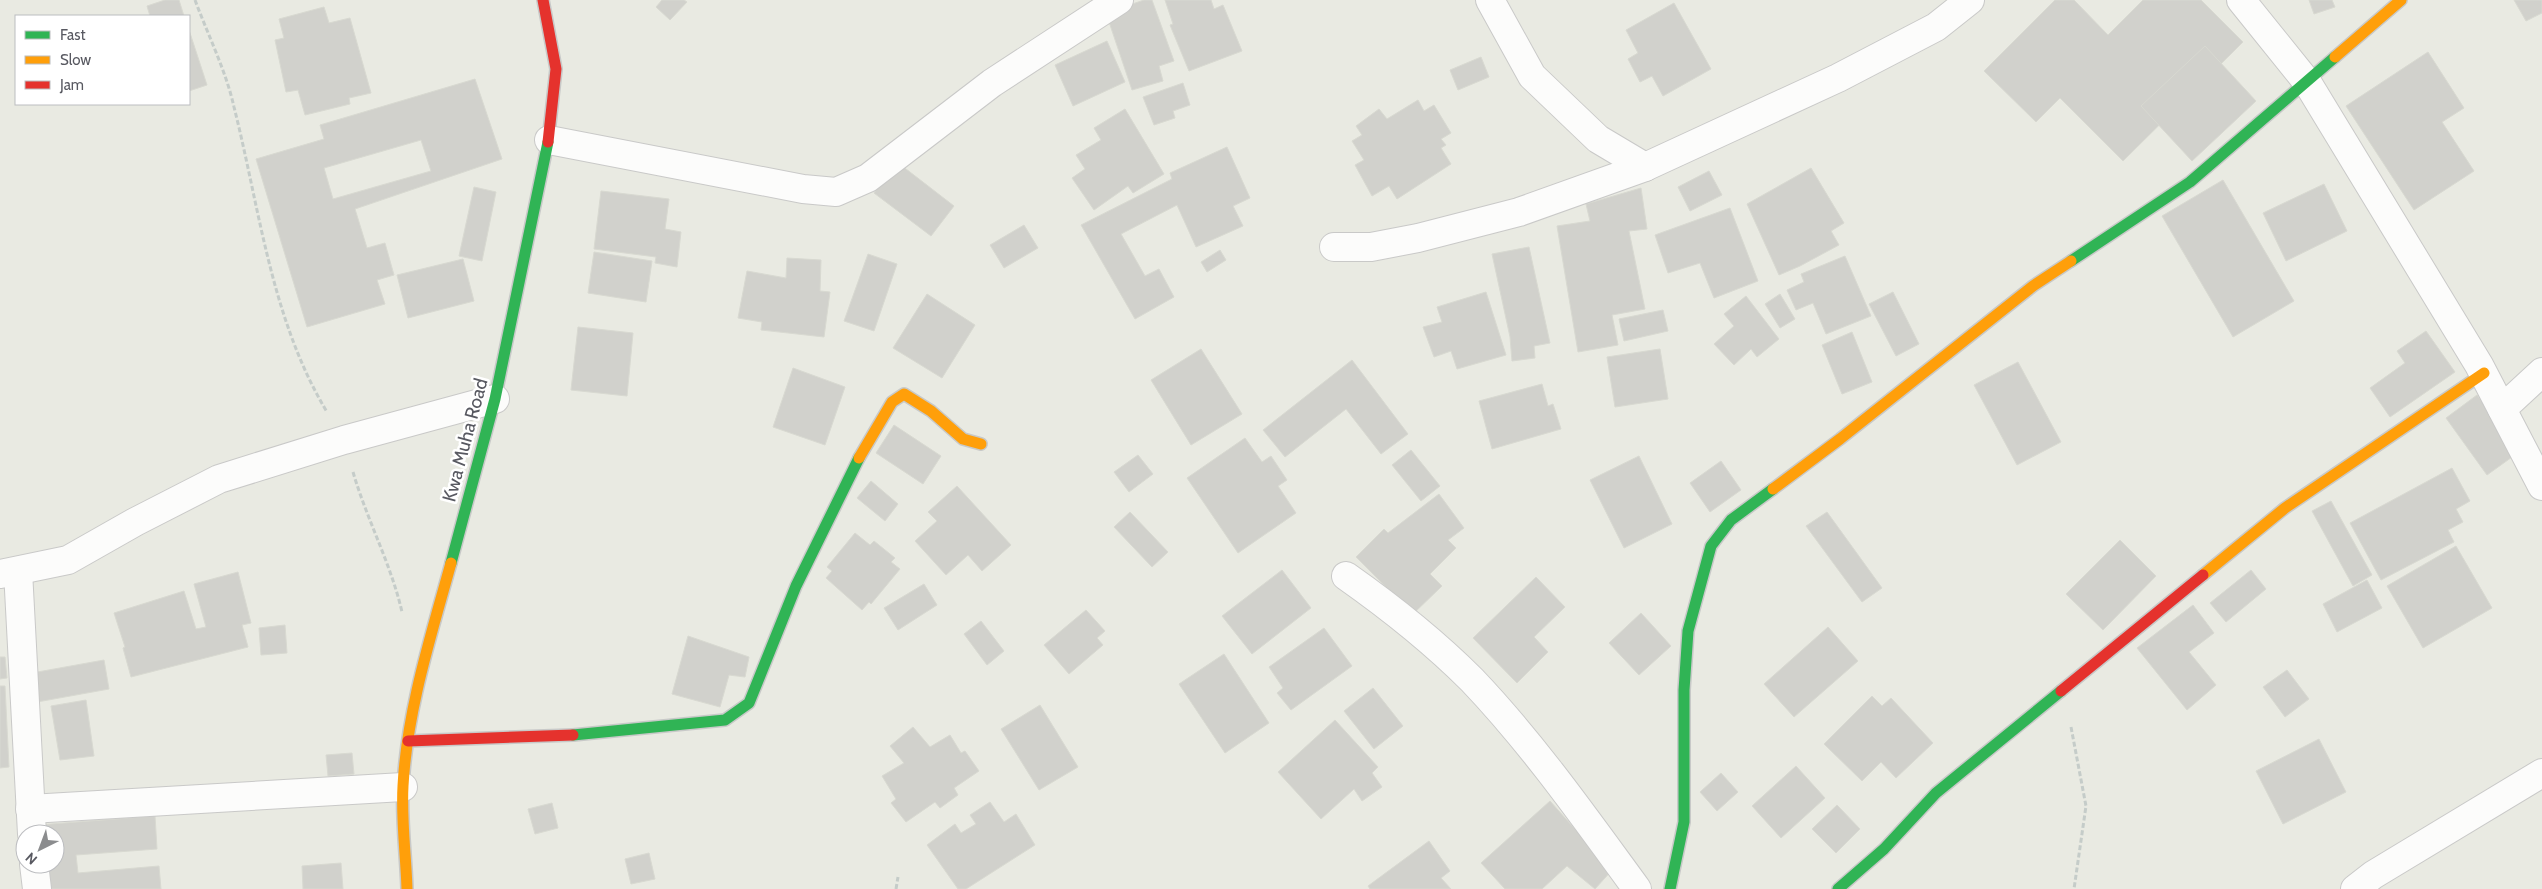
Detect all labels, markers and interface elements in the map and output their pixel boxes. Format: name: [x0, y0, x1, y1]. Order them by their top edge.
legend: [15, 15, 190, 105]
text: Fast: [60, 26, 85, 44]
text: Slow: [60, 51, 91, 69]
text: Jam: [59, 76, 84, 94]
street label: Kwa Muha Road: [437, 376, 493, 504]
north arrow: [15, 824, 65, 874]
text: N: [22, 849, 41, 869]

